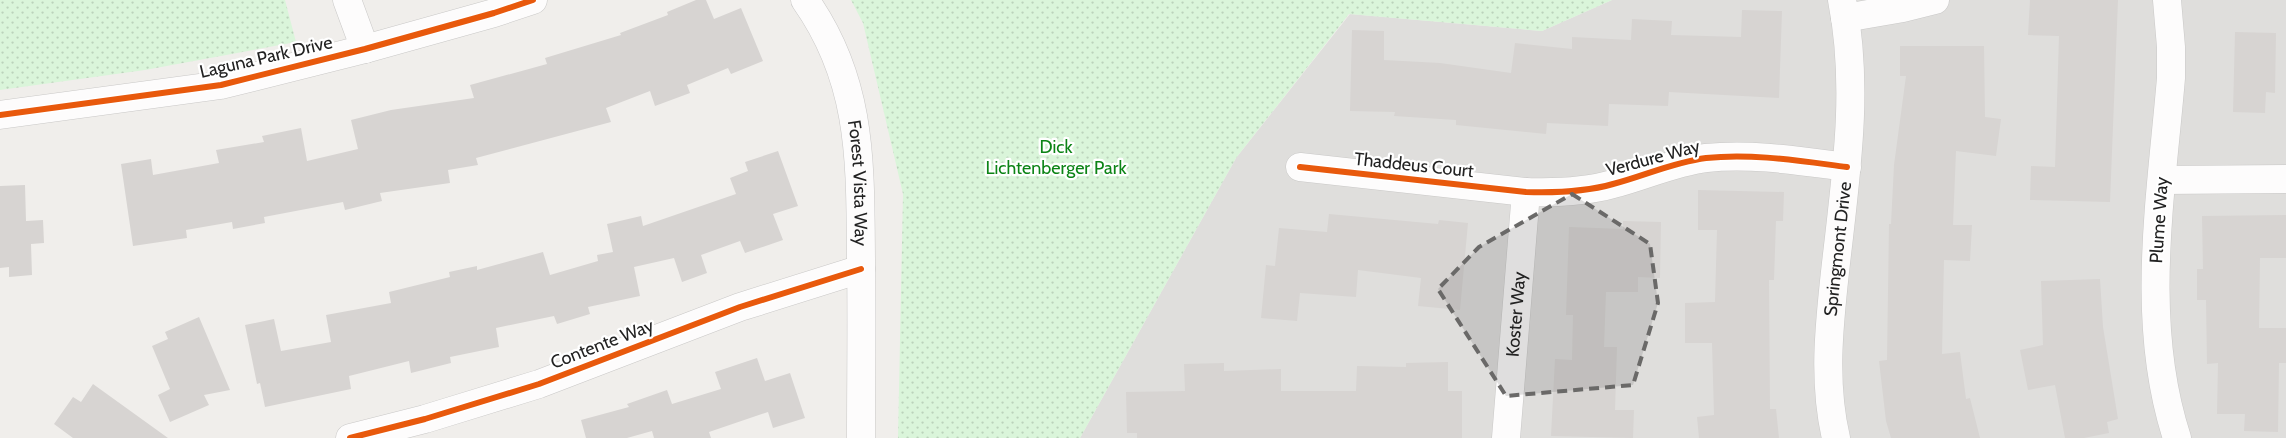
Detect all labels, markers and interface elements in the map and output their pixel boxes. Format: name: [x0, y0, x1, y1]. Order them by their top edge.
street label: Laguna Park Drive: [197, 31, 335, 83]
street label: Forest Vista Way: [843, 118, 872, 246]
street label: Verdure Way: [1604, 135, 1702, 181]
park label: Dick Lichtenberger Park: [985, 136, 1127, 179]
street label: Thaddeus Court: [1353, 148, 1475, 182]
street label: Plume Way: [2145, 176, 2173, 264]
street label: Springmont Drive: [1820, 181, 1856, 317]
street label: Koster Way: [1502, 271, 1530, 358]
street label: Contente Way: [547, 314, 657, 374]

